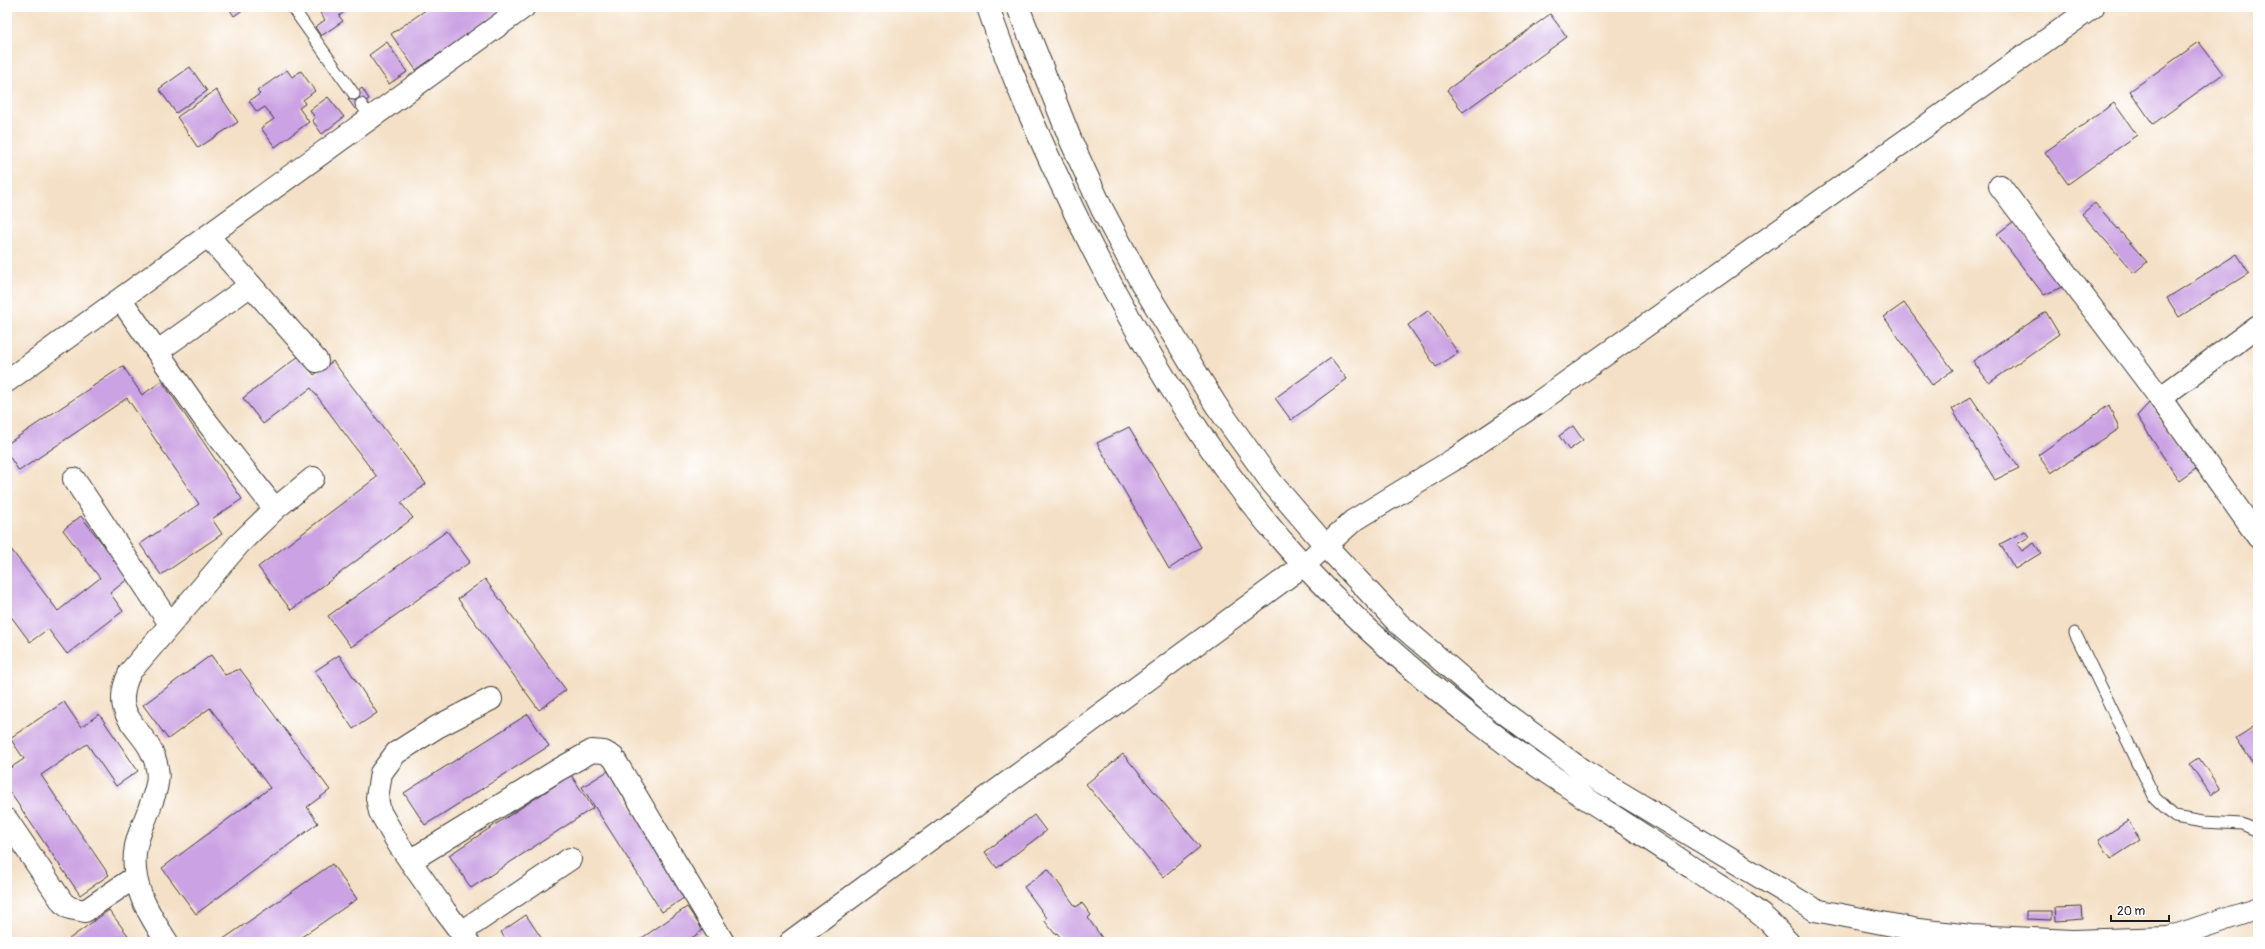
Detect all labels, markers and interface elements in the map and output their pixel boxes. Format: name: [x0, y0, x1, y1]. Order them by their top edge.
scale bar: [2111, 897, 2169, 923]
text: 20 m: [2117, 904, 2146, 919]

